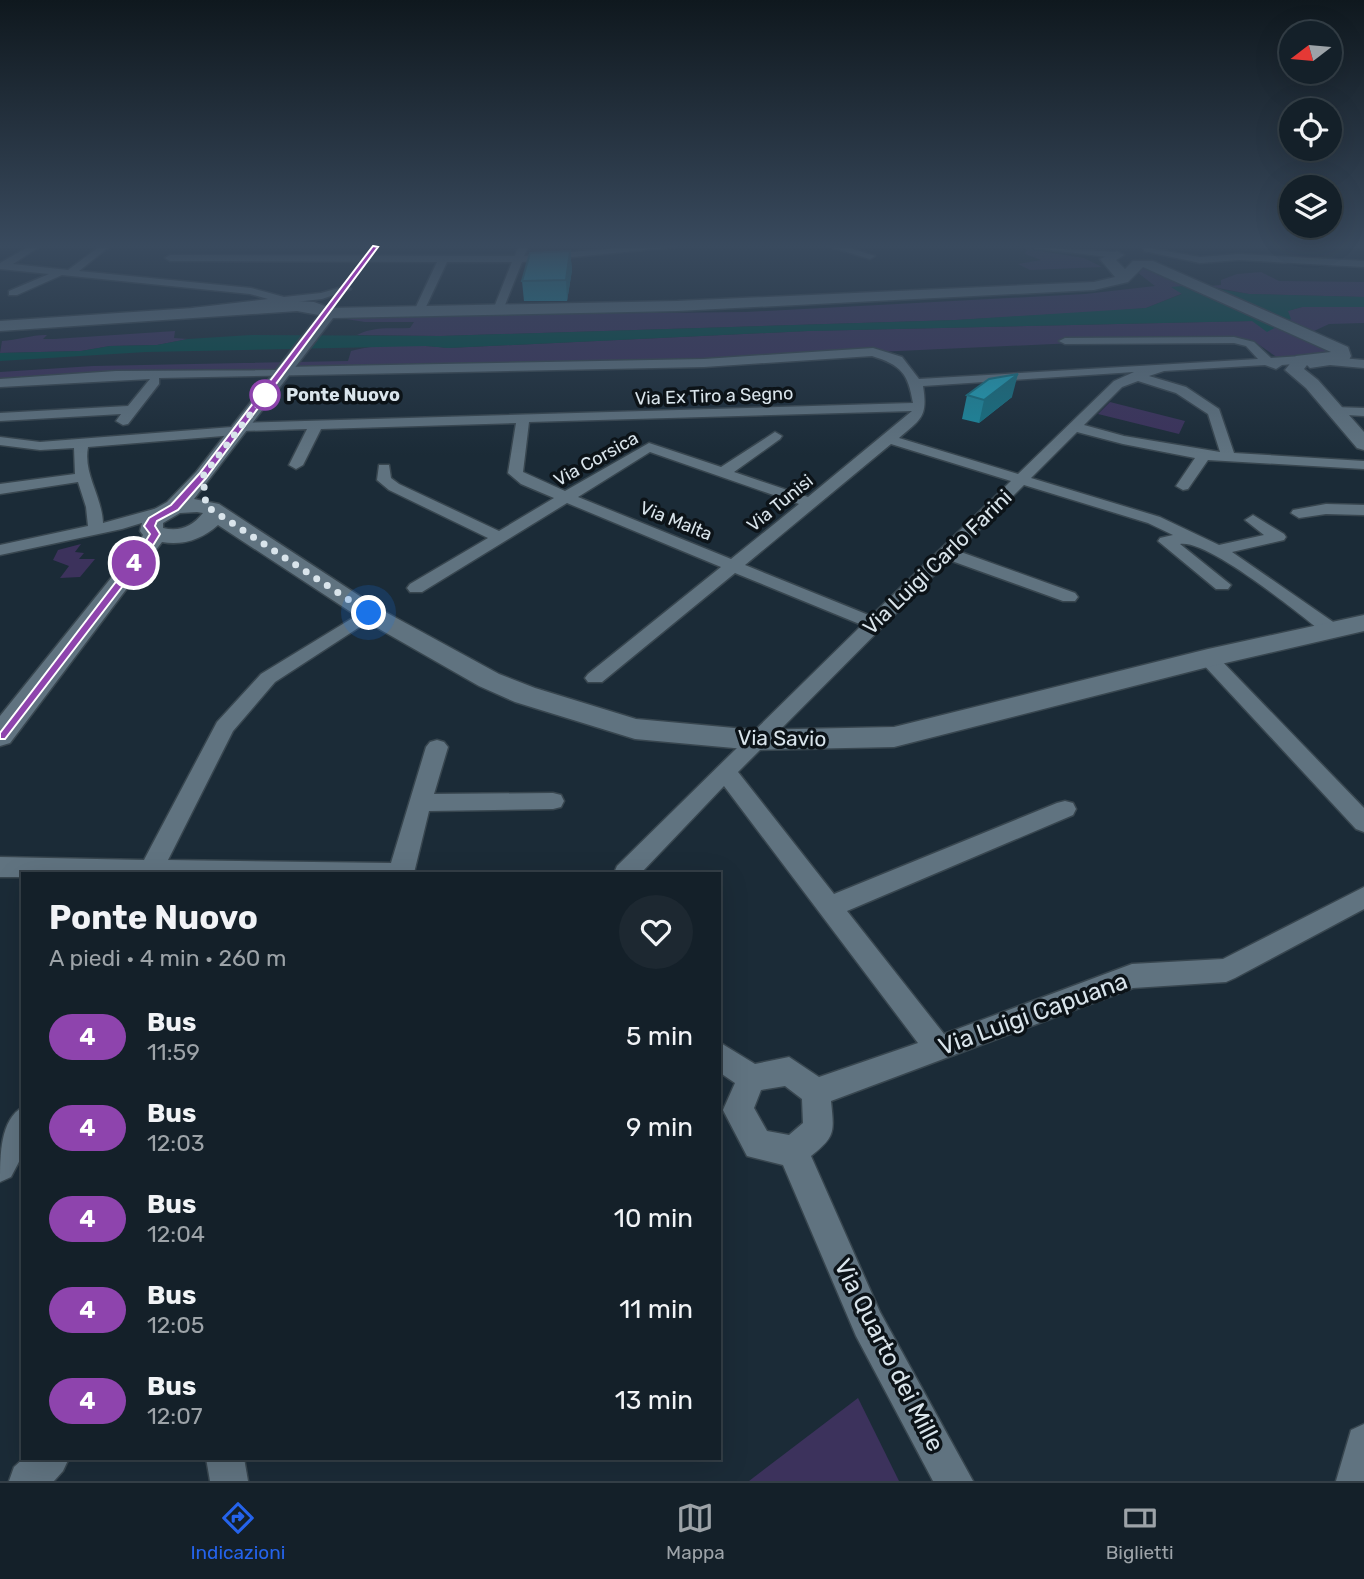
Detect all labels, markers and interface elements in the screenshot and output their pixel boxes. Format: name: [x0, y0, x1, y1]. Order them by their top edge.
north arrow: [1279, 21, 1342, 84]
map controls: [1279, 21, 1342, 238]
button: locate: [1279, 98, 1342, 161]
button: layers: [1279, 175, 1342, 238]
marker: Ponte Nuovo: [250, 380, 280, 410]
street label: Via Ex Tiro a Segno: [634, 382, 794, 410]
place label: Ponte Nuovo: [286, 384, 400, 406]
street label: Via Corsica: [550, 427, 642, 491]
street label: Via Tunisi: [743, 470, 817, 536]
street label: Via Luigi Carlo Farini: [857, 484, 1017, 640]
street label: Via Malta: [637, 497, 715, 545]
line badge: 4: [111, 540, 157, 586]
text: 4: [126, 549, 142, 577]
your location: [351, 595, 386, 630]
street label: Via Savio: [737, 725, 827, 751]
button: heart: [619, 895, 693, 969]
text: Ponte Nuovo: [49, 898, 258, 937]
text: A piedi · 4 min · 260 m: [49, 944, 287, 972]
street label: Via Luigi Capuana: [935, 967, 1131, 1061]
text: Bus: [147, 1007, 196, 1038]
text: 5 min: [626, 1021, 693, 1052]
text: 4: [79, 1023, 96, 1051]
text: 11:59: [147, 1038, 200, 1066]
text: Bus: [147, 1098, 196, 1129]
text: 9 min: [626, 1112, 693, 1143]
text: 4: [79, 1114, 96, 1142]
text: 12:03: [147, 1129, 205, 1157]
text: Bus: [147, 1189, 196, 1220]
text: 10 min: [614, 1203, 693, 1234]
text: 4: [79, 1205, 96, 1233]
text: 12:04: [147, 1220, 205, 1248]
street label: Via Quarto dei Mille: [828, 1254, 950, 1456]
text: Bus: [147, 1280, 196, 1311]
text: 11 min: [619, 1294, 693, 1325]
text: 4: [79, 1296, 96, 1324]
text: 12:05: [147, 1311, 205, 1339]
text: Bus: [147, 1371, 196, 1402]
text: 13 min: [615, 1385, 693, 1416]
text: 4: [79, 1387, 96, 1415]
text: 12:07: [147, 1402, 203, 1430]
tab: Indicazioni: [190, 1499, 285, 1564]
tab: Mappa: [666, 1499, 725, 1564]
tab: Biglietti: [1106, 1499, 1174, 1564]

